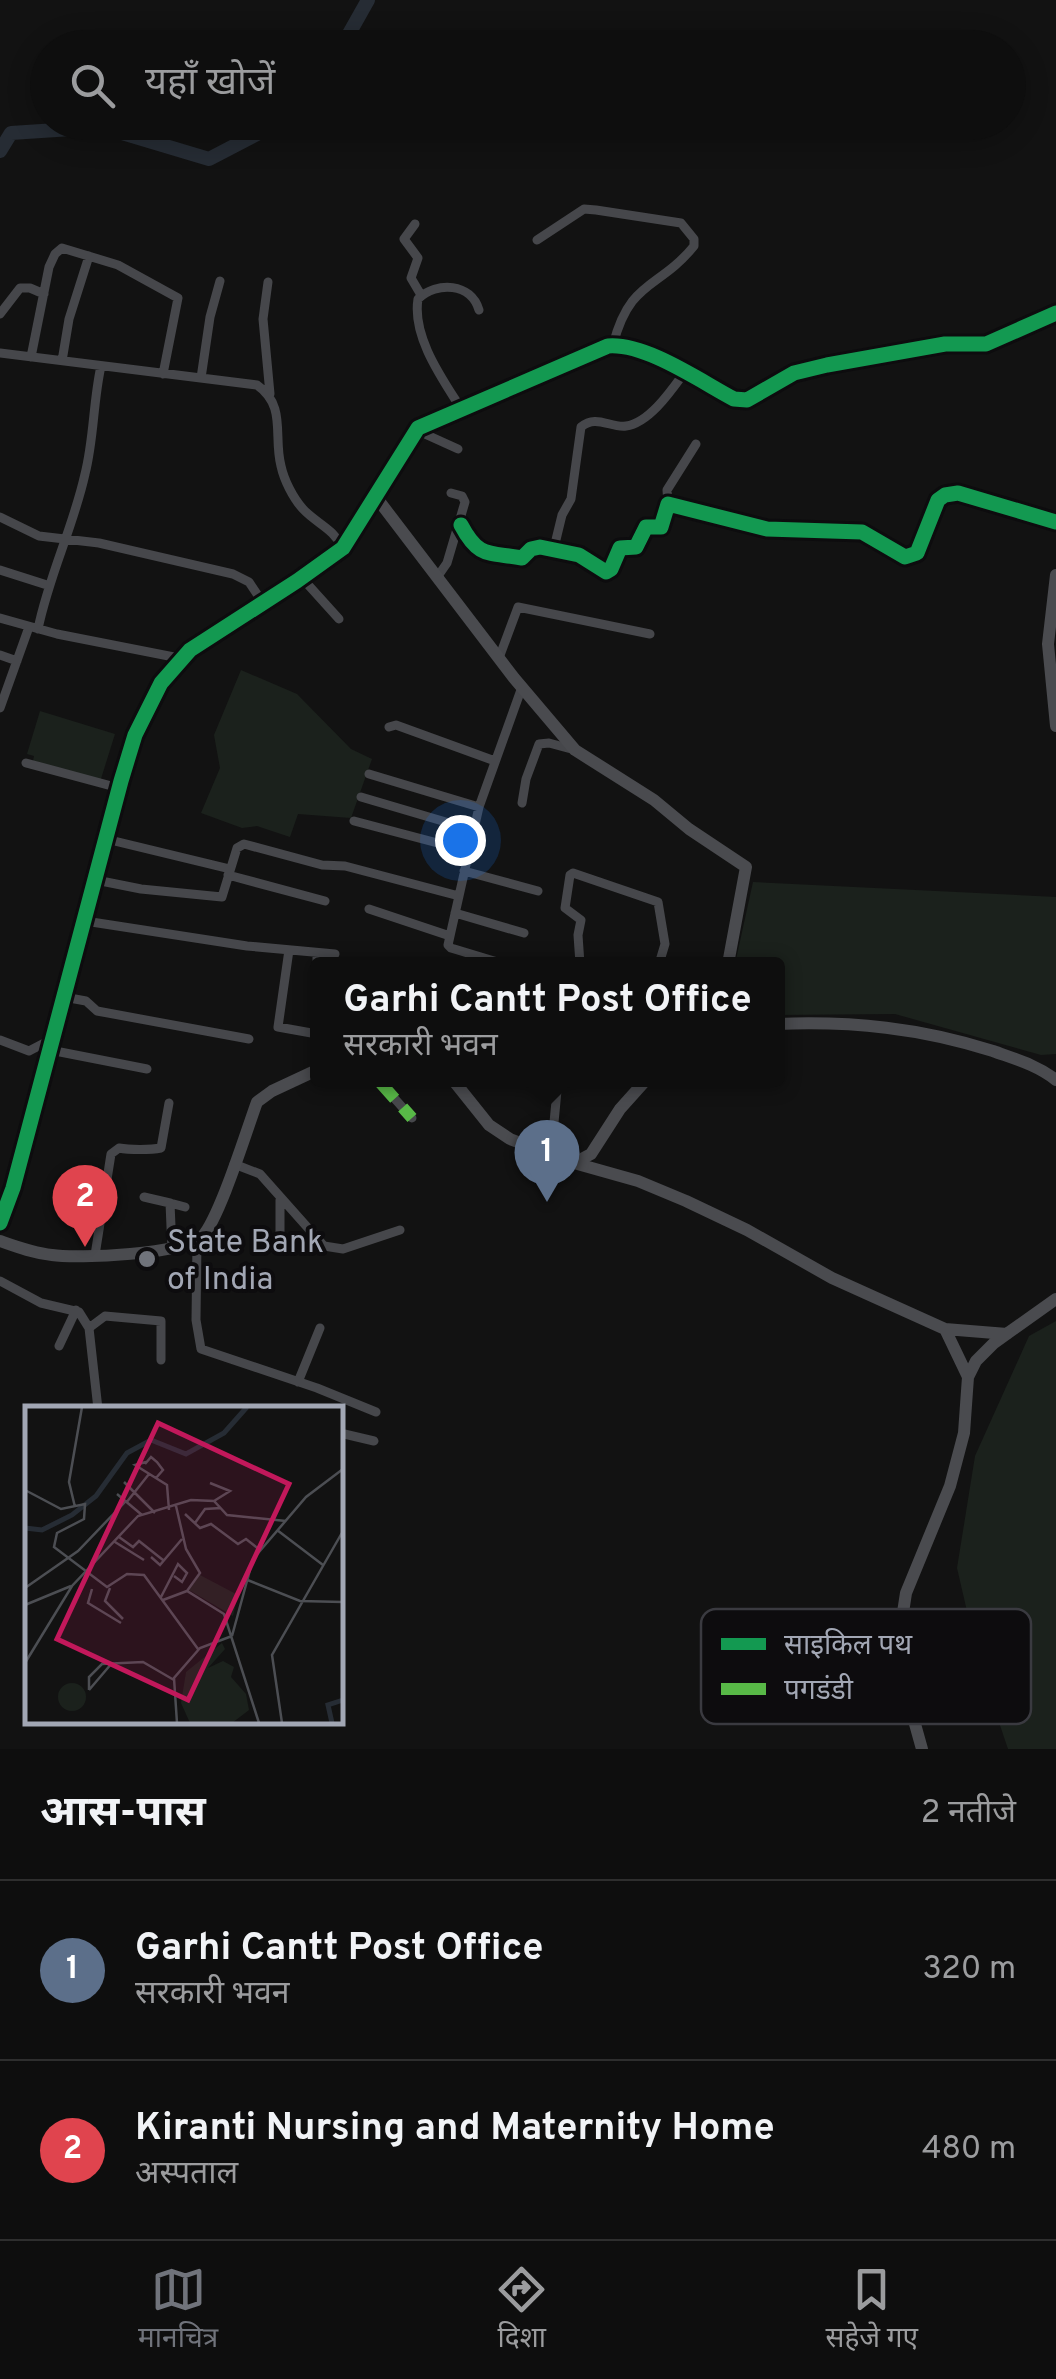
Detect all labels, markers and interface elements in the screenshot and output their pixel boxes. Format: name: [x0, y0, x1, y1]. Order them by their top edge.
search box: [30, 30, 1026, 140]
icon: search: [65, 58, 120, 113]
text: यहाँ खोजें: [145, 60, 275, 109]
your location: [435, 815, 486, 866]
popup: [310, 957, 785, 1087]
text: Garhi Cantt Post Office: [343, 977, 752, 1026]
text: सरकारी भवन: [343, 1027, 498, 1067]
pin: 1: [514, 1120, 580, 1202]
pin: 2: [52, 1164, 118, 1247]
place label: State Bank of India: [167, 1224, 324, 1301]
marker: State Bank of India: [136, 1248, 158, 1270]
inset map: [25, 1406, 342, 1724]
legend: [701, 1609, 1031, 1724]
text: साइकिल पथ: [784, 1628, 913, 1665]
text: पगडंडी: [784, 1673, 854, 1710]
text: आस-पास: [40, 1788, 206, 1841]
text: 2 नतीजे: [921, 1794, 1016, 1834]
text: Garhi Cantt Post Office: [135, 1925, 543, 1974]
text: 1: [66, 1950, 79, 1990]
text: 320 m: [923, 1950, 1016, 1990]
text: सरकारी भवन: [135, 1975, 290, 2015]
text: Kiranti Nursing and Maternity Home: [135, 2105, 775, 2154]
text: 2: [63, 2130, 82, 2170]
text: 480 m: [922, 2130, 1016, 2170]
text: अस्पताल: [135, 2155, 238, 2195]
tab: मानचित्र: [138, 2262, 218, 2358]
tab: दिशा: [494, 2262, 549, 2358]
tab: सहेजे गए: [826, 2262, 918, 2358]

